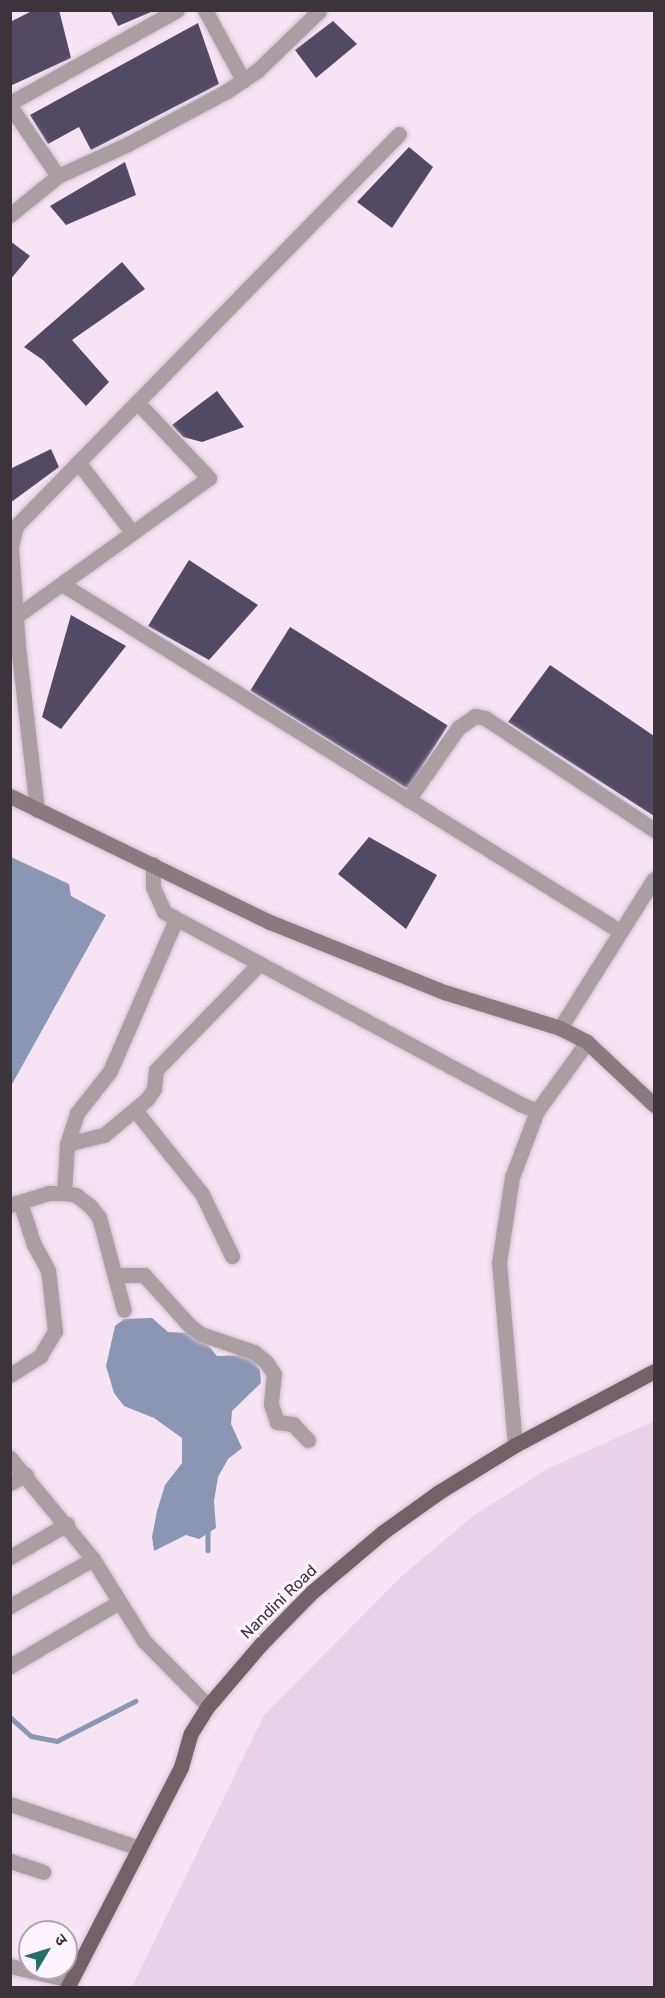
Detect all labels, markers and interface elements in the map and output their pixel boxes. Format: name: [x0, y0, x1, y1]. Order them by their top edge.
street label: Nandini Road: [237, 1561, 321, 1643]
north arrow: [18, 1920, 78, 1980]
text: उ: [51, 1930, 71, 1949]

